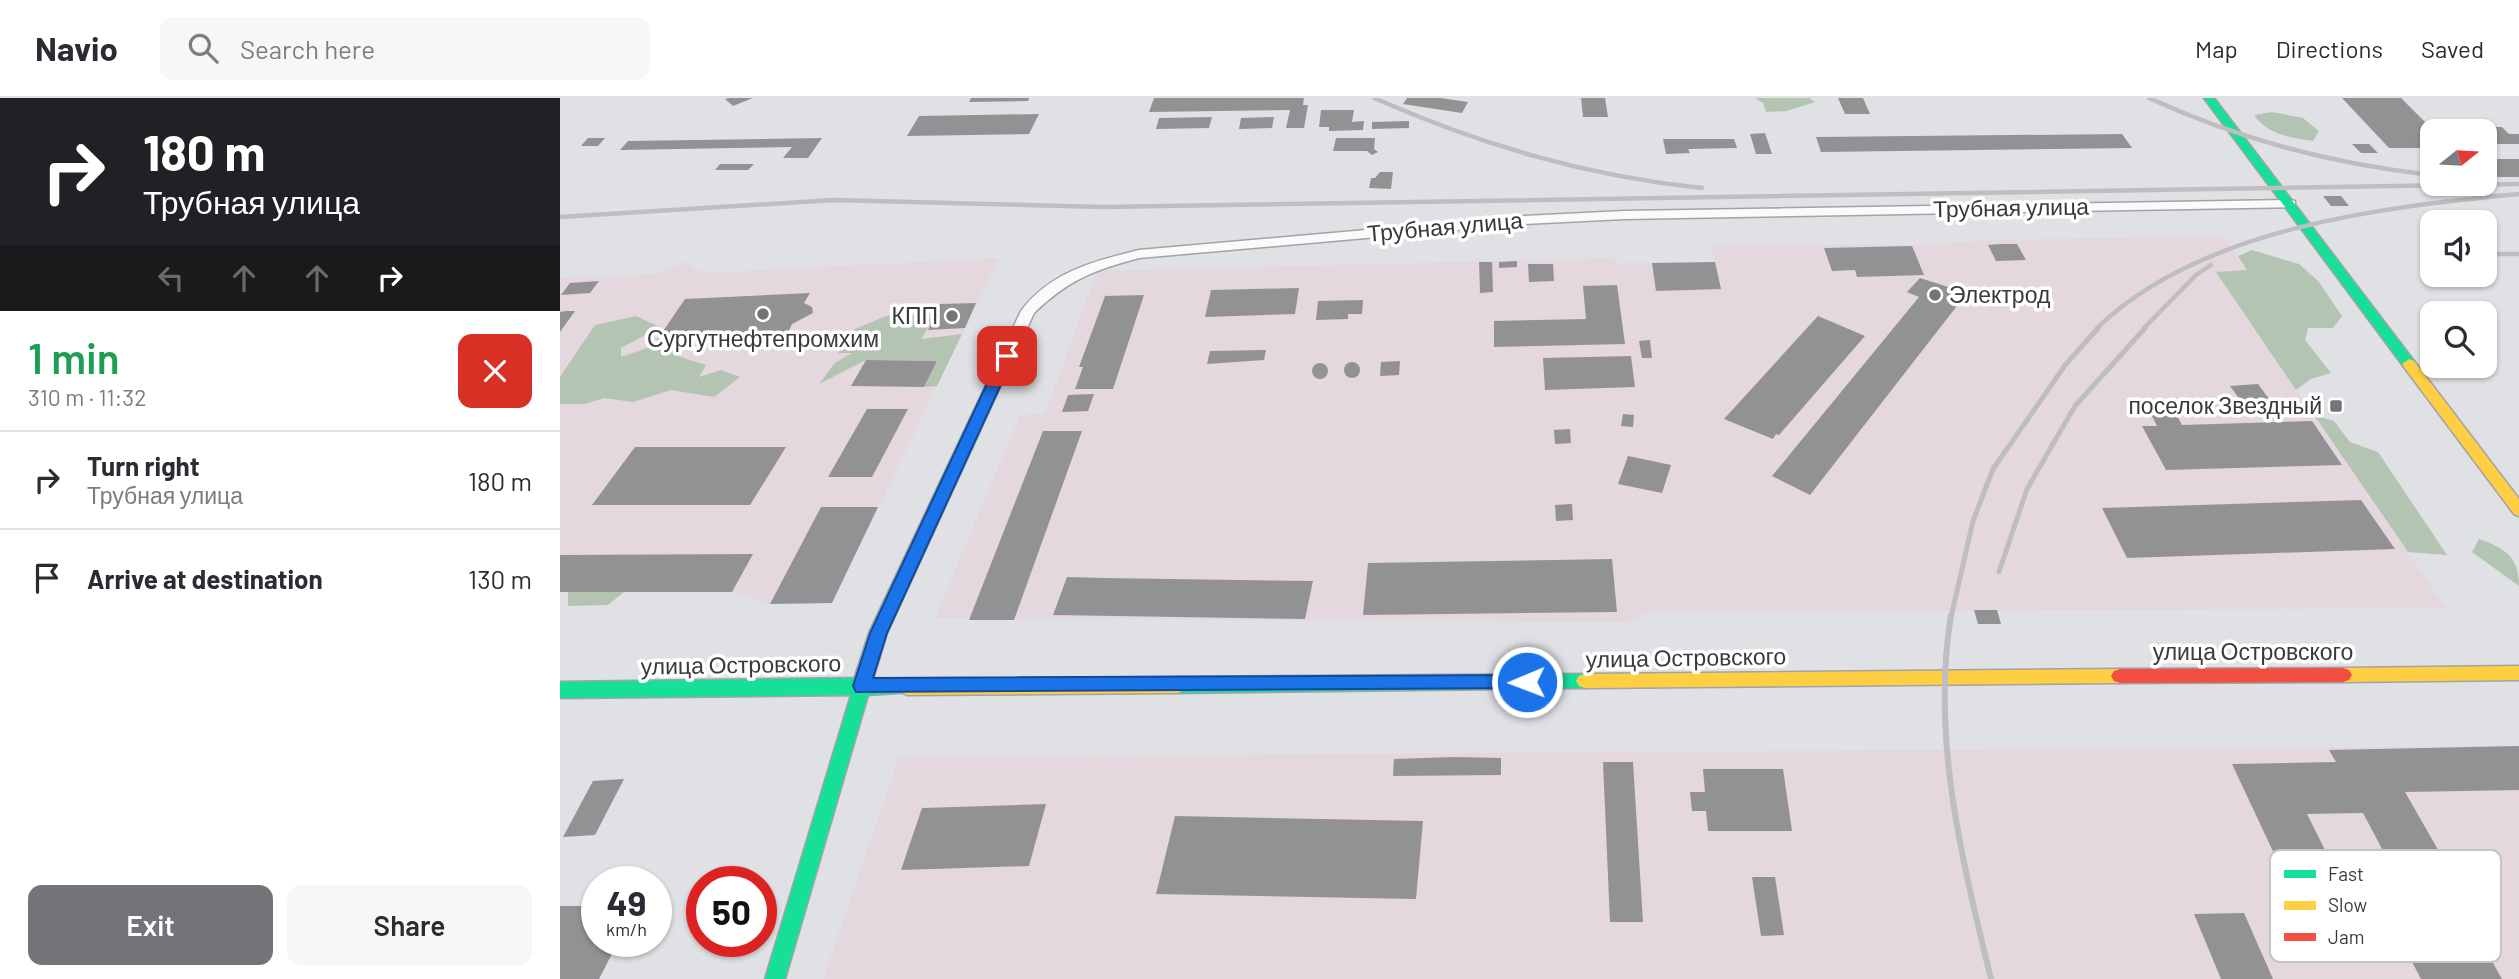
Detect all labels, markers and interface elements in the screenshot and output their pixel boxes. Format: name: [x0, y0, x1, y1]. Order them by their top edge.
search box: [160, 17, 650, 80]
text: Navio: [35, 28, 118, 68]
icon: search: [184, 29, 222, 67]
text: Search here: [240, 33, 375, 64]
text: Map: [2195, 34, 2238, 63]
text: Directions: [2276, 34, 2383, 63]
text: Saved: [2421, 34, 2484, 63]
north arrow: [2420, 119, 2497, 196]
map controls: [2420, 119, 2497, 378]
text: 180 m: [143, 122, 266, 181]
icon: right: [28, 126, 119, 217]
text: Трубная улица: [143, 182, 360, 220]
street label: Трубная улица: [1933, 192, 2089, 222]
street label: Трубная улица: [1366, 205, 1524, 247]
button: sound: [2420, 210, 2497, 287]
icon: left: [152, 259, 190, 297]
icon: ahead: [225, 259, 263, 297]
icon: ahead: [298, 259, 336, 297]
icon: right: [371, 259, 409, 297]
place label: Электрод: [1949, 280, 2051, 308]
marker: Электрод: [1927, 287, 1943, 303]
place label: КПП: [892, 301, 938, 329]
button: search: [2420, 301, 2497, 378]
marker: Сургутнефтепромхим: [755, 306, 771, 322]
marker: КПП: [944, 308, 960, 324]
place label: Сургутнефтепромхим: [647, 324, 879, 352]
pin: [977, 326, 1037, 386]
text: 1 min: [28, 332, 120, 382]
button: close: [458, 334, 532, 408]
icon: arrive: [988, 337, 1026, 375]
text: 310 m · 11:32: [28, 383, 147, 411]
place label: поселок Звездный: [2128, 391, 2322, 419]
marker: поселок Звездный: [2328, 398, 2344, 414]
text: Turn right: [87, 450, 200, 481]
icon: right: [28, 461, 66, 499]
text: 180 m: [468, 465, 532, 496]
text: Трубная улица: [87, 481, 243, 509]
icon: arrive: [28, 559, 66, 597]
text: Arrive at destination: [87, 563, 323, 594]
text: 130 m: [468, 563, 532, 594]
street label: улица Островского: [2153, 637, 2353, 665]
street label: улица Островского: [1585, 641, 1787, 673]
position arrow: [1490, 645, 1564, 719]
street label: улица Островского: [640, 648, 842, 680]
legend: [2270, 850, 2501, 962]
text: Fast: [2328, 862, 2364, 885]
speed limit sign: 50: [686, 866, 777, 957]
text: 49: [607, 881, 646, 923]
button: Exit: [28, 885, 273, 965]
button: Share: [287, 885, 532, 965]
text: Slow: [2328, 893, 2367, 916]
text: km/h: [606, 918, 647, 940]
text: Jam: [2328, 925, 2364, 948]

